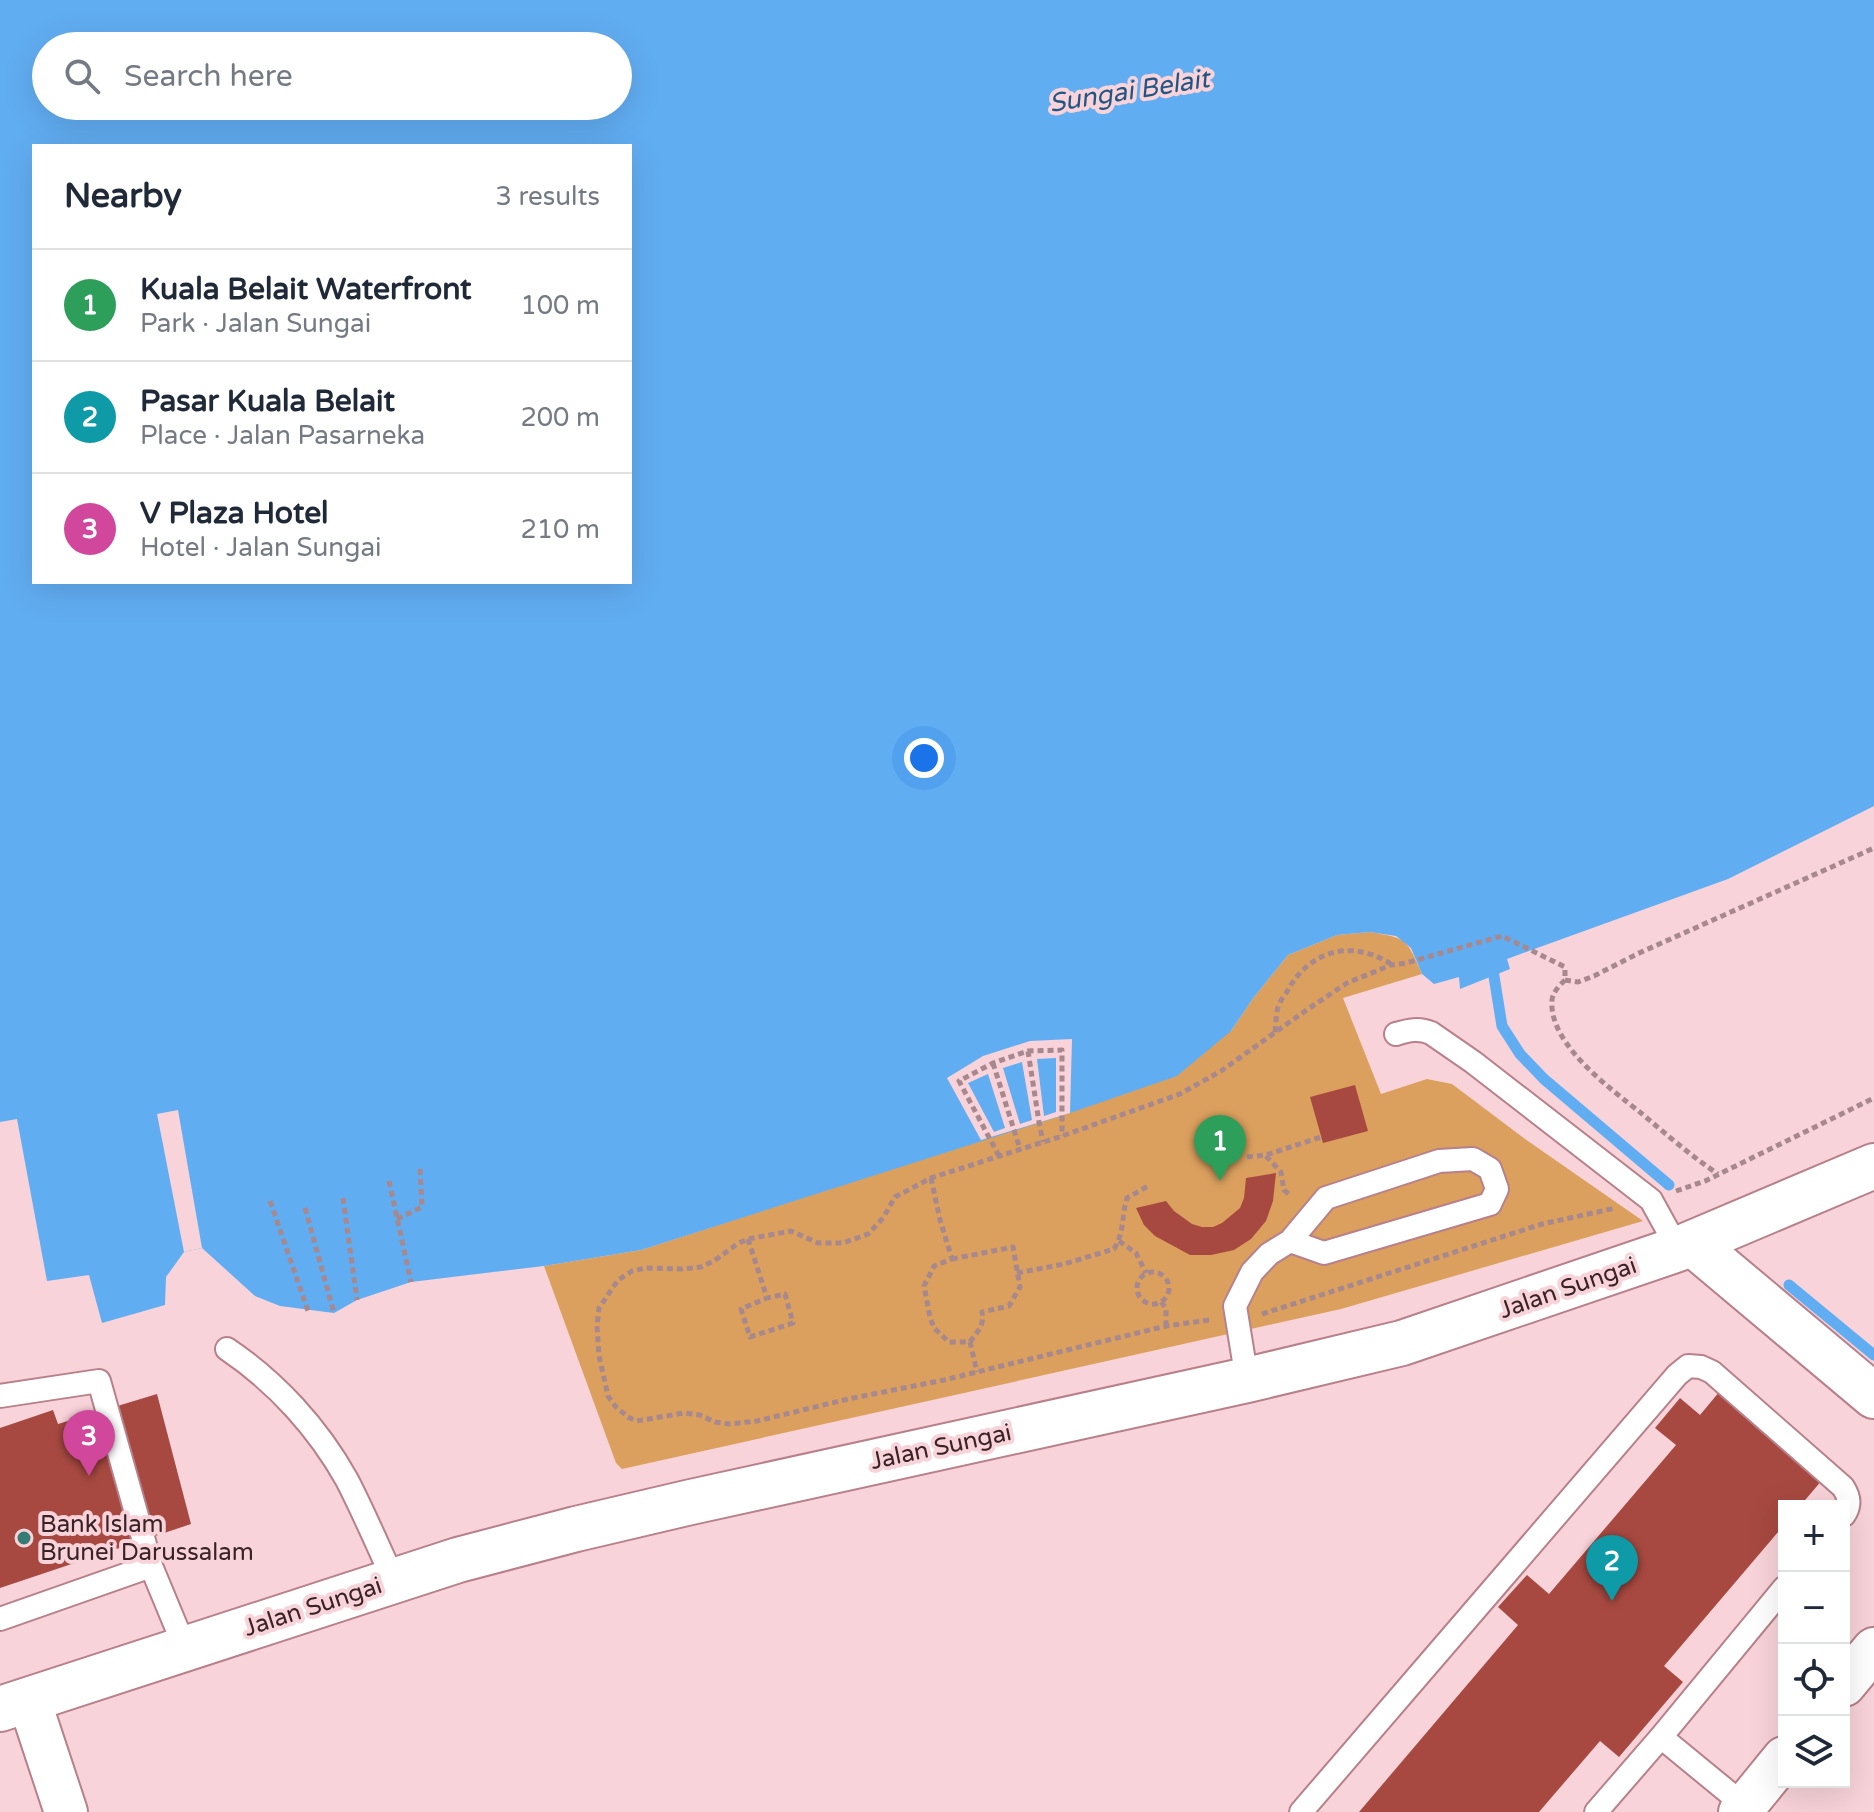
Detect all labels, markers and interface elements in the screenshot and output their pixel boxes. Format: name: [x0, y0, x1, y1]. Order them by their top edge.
search box: [32, 32, 632, 120]
icon: search: [60, 54, 104, 98]
text: Search here: [124, 58, 293, 95]
water label: Sungai Belait: [1047, 63, 1214, 119]
text: Nearby: [64, 176, 182, 217]
text: 3 results: [495, 181, 600, 212]
text: Kuala Belait Waterfront: [140, 271, 472, 308]
text: 1: [82, 290, 98, 321]
text: 100 m: [520, 290, 600, 321]
text: Park · Jalan Sungai: [140, 308, 371, 339]
text: Pasar Kuala Belait: [140, 383, 395, 420]
text: 2: [82, 402, 98, 433]
text: 200 m: [520, 402, 600, 433]
text: Place · Jalan Pasarneka: [140, 420, 425, 451]
text: V Plaza Hotel: [140, 495, 329, 532]
text: 3: [82, 514, 98, 545]
text: 210 m: [520, 514, 600, 545]
text: Hotel · Jalan Sungai: [140, 532, 382, 563]
your location: [904, 738, 944, 778]
pin: 1: [1194, 1115, 1246, 1181]
street label: Jalan Sungai: [1495, 1251, 1641, 1325]
pin: 3: [63, 1410, 115, 1476]
street label: Jalan Sungai: [868, 1418, 1014, 1476]
map controls: [1778, 1500, 1850, 1788]
button: +: [1778, 1500, 1850, 1572]
place label: Bank Islam Brunei Darussalam: [40, 1510, 254, 1567]
marker: Bank Islam Brunei Darussalam: [15, 1529, 33, 1547]
pin: 2: [1586, 1535, 1638, 1601]
street label: Jalan Sungai: [240, 1571, 386, 1643]
button: −: [1778, 1572, 1850, 1644]
button: locate: [1778, 1644, 1850, 1716]
button: layers: [1778, 1716, 1850, 1788]

